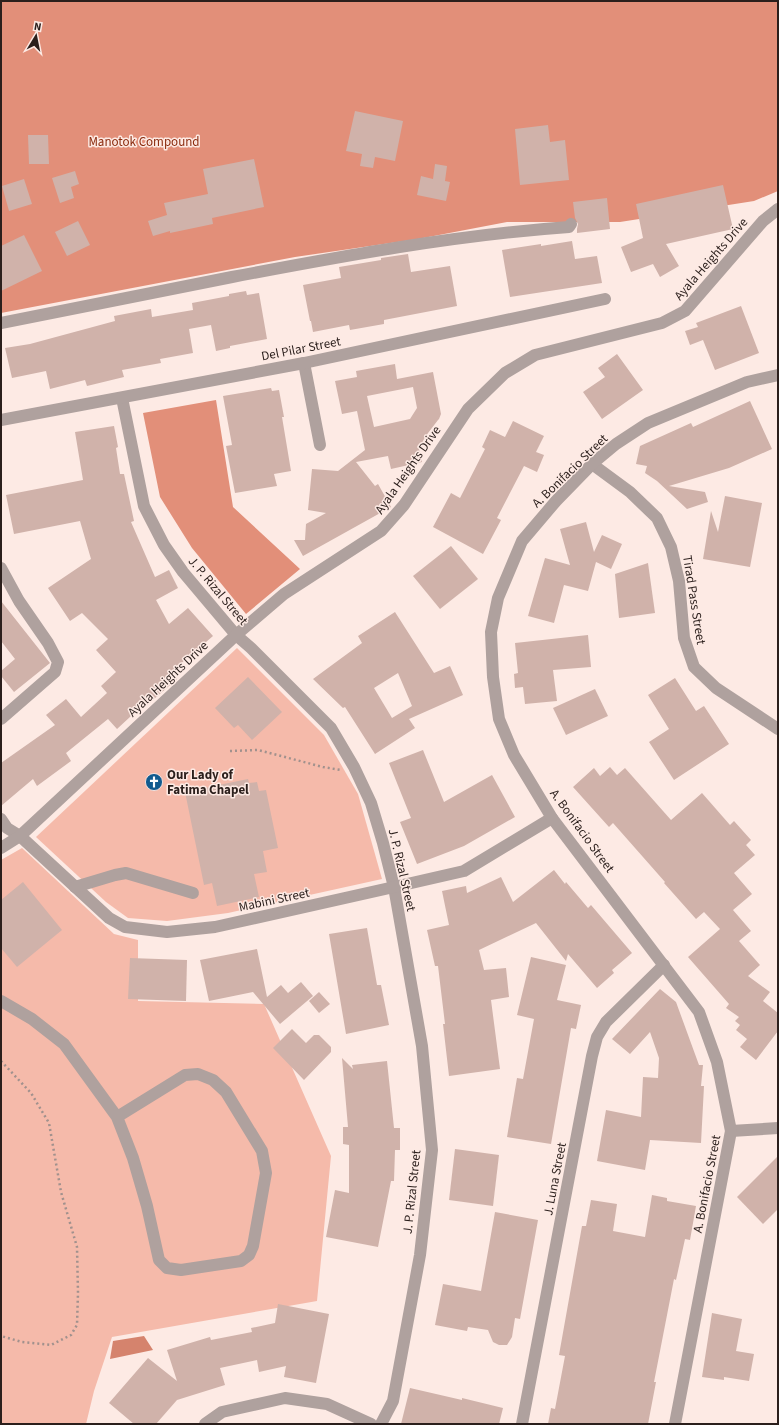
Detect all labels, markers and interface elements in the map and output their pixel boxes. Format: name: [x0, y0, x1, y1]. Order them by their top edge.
north arrow: [16, 16, 56, 56]
text: N: [33, 19, 43, 35]
park label: Manotok Compound: [88, 133, 200, 151]
street label: Ayala Heights Drive: [670, 214, 752, 304]
street label: Del Pilar Street: [260, 332, 343, 366]
street label: Ayala Heights Drive: [371, 422, 445, 518]
street label: A. Bonifacio Street: [528, 430, 612, 512]
street label: J. P. Rizal Street: [184, 553, 252, 630]
street label: Tirad Pass Street: [678, 554, 710, 647]
street label: Ayala Heights Drive: [124, 637, 212, 721]
place label: Our Lady of Fatima Chapel: [167, 766, 249, 799]
church icon: Our Lady of Fatima Chapel: [144, 772, 164, 792]
street label: A. Bonifacio Street: [546, 786, 619, 877]
street label: J. P. Rizal Street: [384, 827, 420, 914]
street label: Mabini Street: [237, 884, 312, 916]
street label: A. Bonifacio Street: [689, 1133, 725, 1234]
street label: J. Luna Street: [539, 1140, 571, 1217]
street label: J. P. Rizal Street: [399, 1149, 425, 1235]

